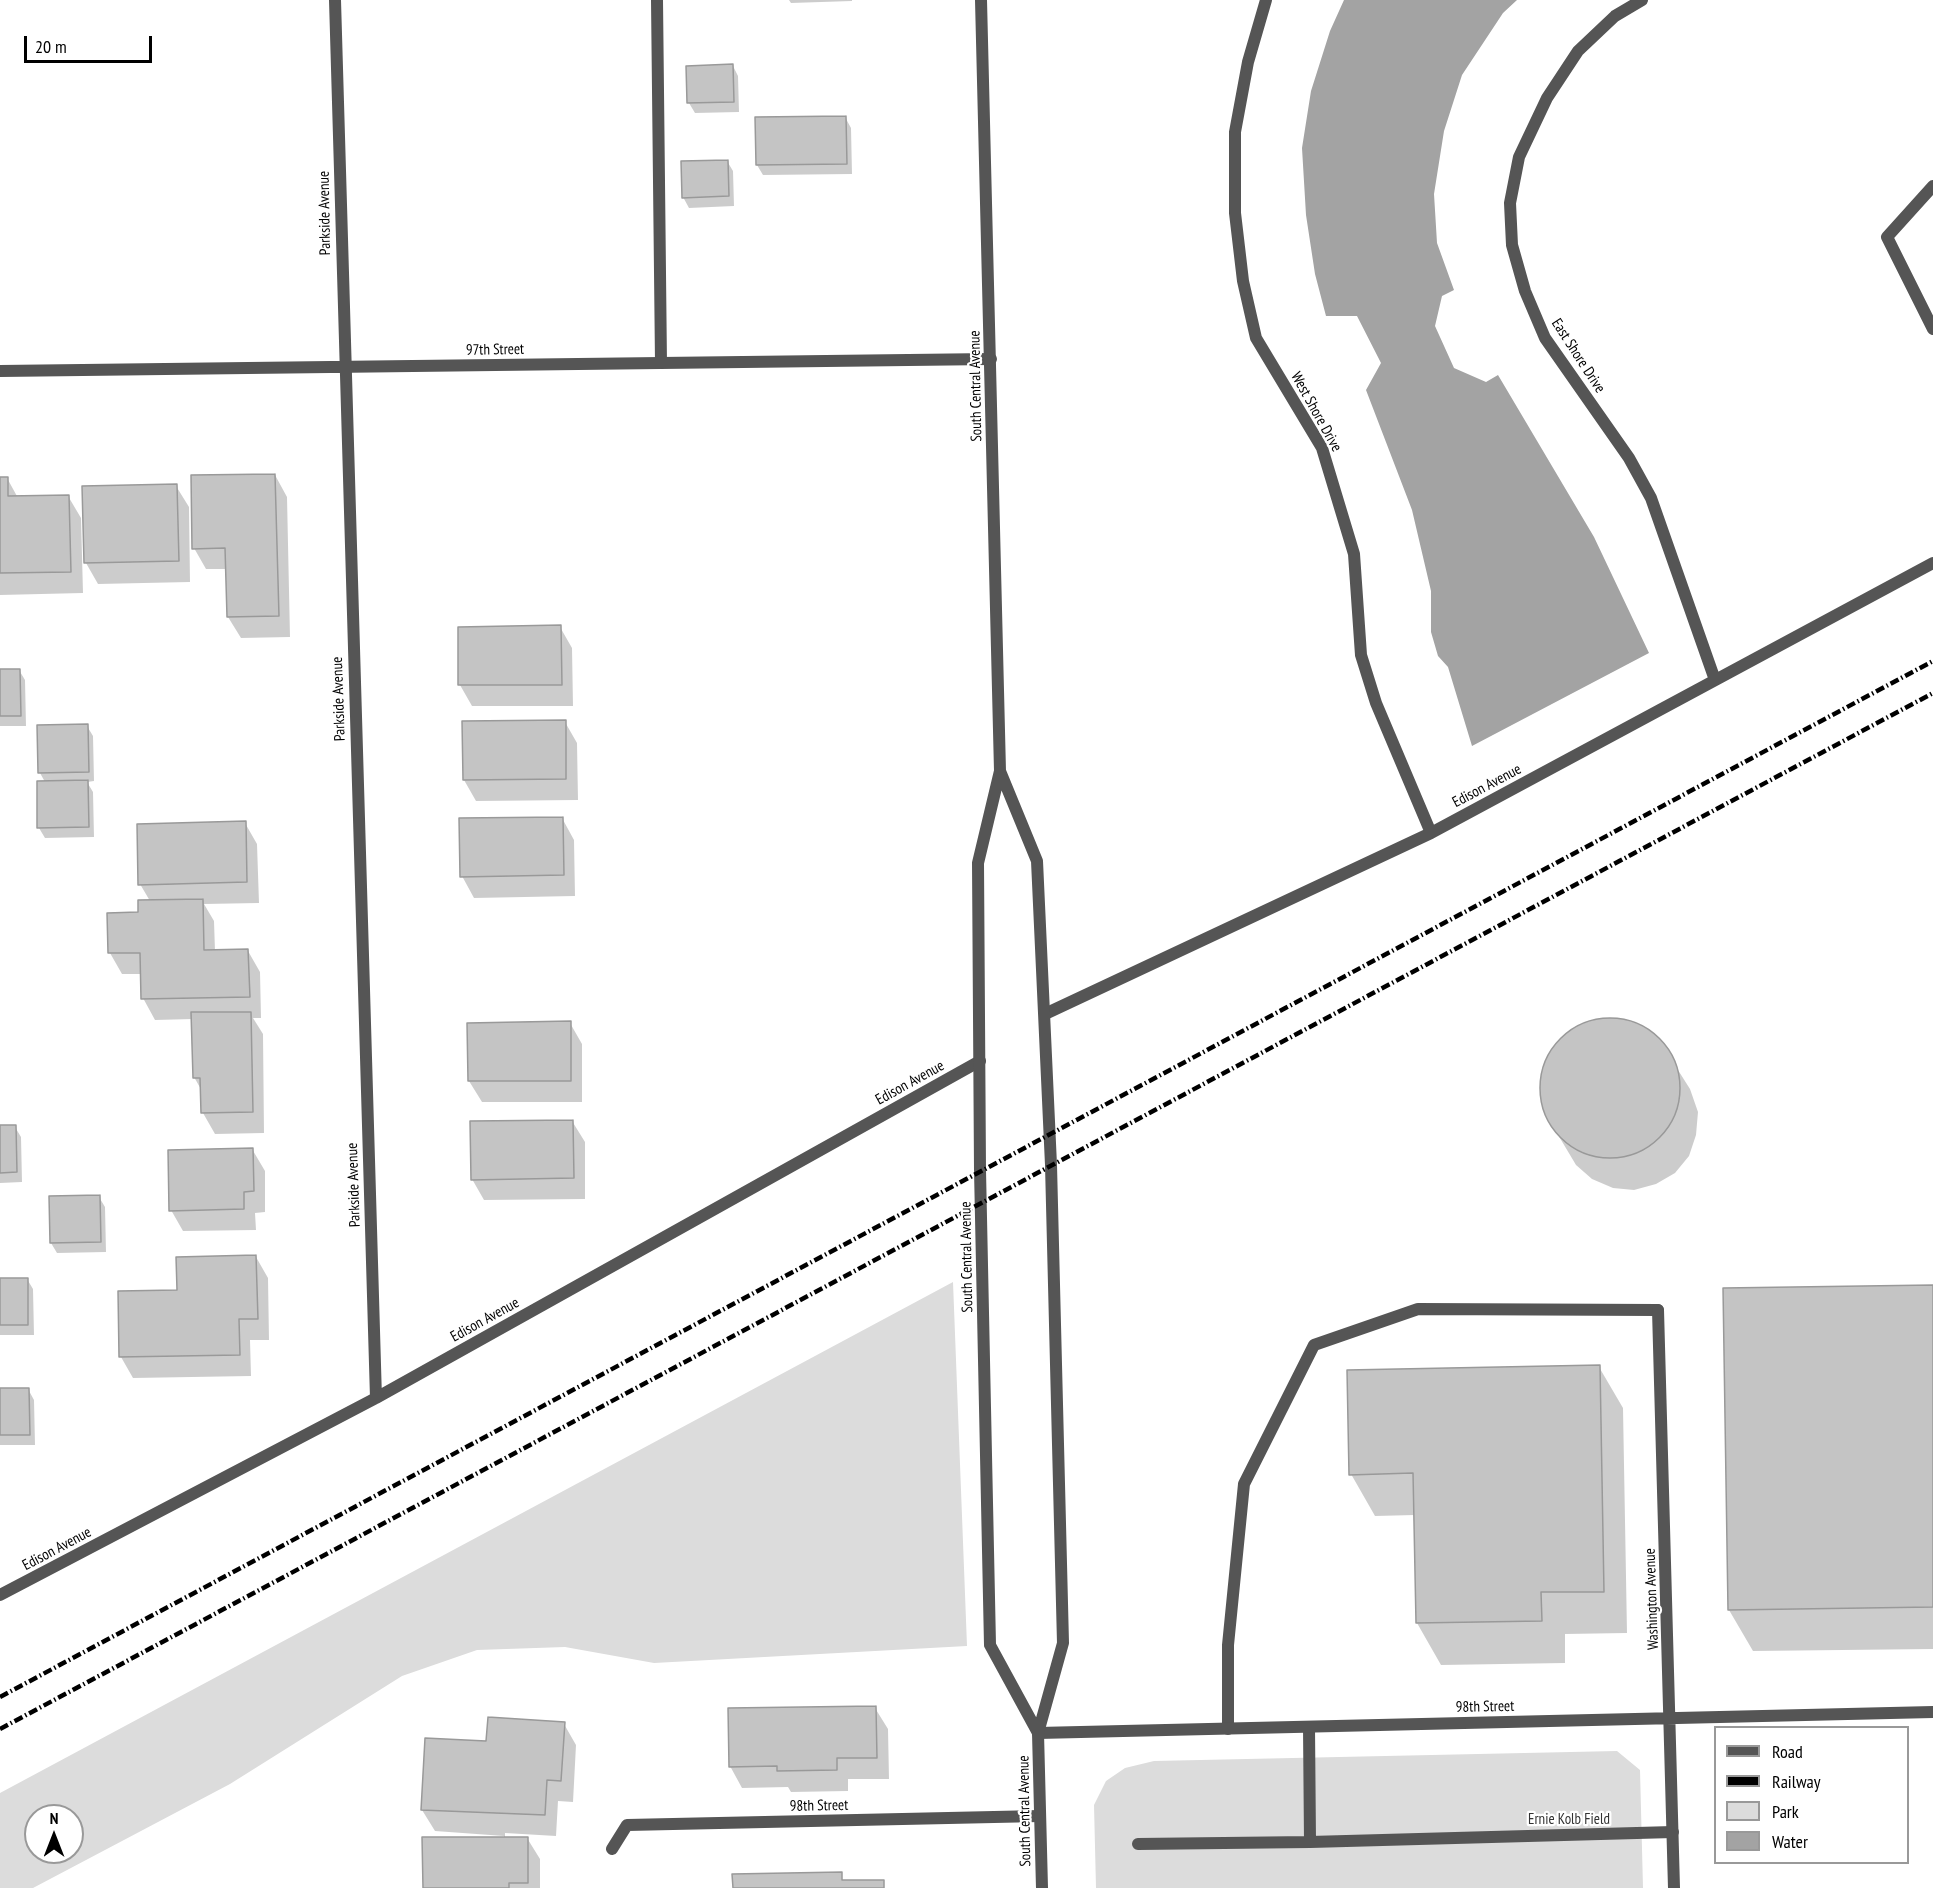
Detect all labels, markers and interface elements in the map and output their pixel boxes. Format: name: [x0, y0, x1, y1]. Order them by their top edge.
scale bar: [27, 24, 154, 62]
text: 20 m: [35, 35, 67, 58]
street label: Parkside Avenue: [315, 171, 335, 255]
street label: East Shore Drive: [1547, 315, 1609, 397]
street label: South Central Avenue: [966, 330, 986, 442]
street label: 97th Street: [466, 340, 524, 360]
street label: West Shore Drive: [1287, 369, 1345, 455]
street label: Parkside Avenue: [329, 657, 349, 741]
street label: Edison Avenue: [1449, 760, 1525, 812]
street label: Edison Avenue: [873, 1057, 947, 1109]
street label: Parkside Avenue: [344, 1143, 364, 1227]
street label: South Central Avenue: [957, 1201, 977, 1313]
street label: Edison Avenue: [448, 1294, 522, 1346]
street label: Edison Avenue: [19, 1523, 95, 1575]
street label: Washington Avenue: [1641, 1548, 1663, 1650]
street label: 98th Street: [1456, 1697, 1514, 1717]
legend: [1714, 1726, 1909, 1864]
text: Road: [1772, 1740, 1803, 1763]
street label: South Central Avenue: [1015, 1755, 1035, 1867]
text: Railway: [1772, 1770, 1821, 1793]
street label: 98th Street: [790, 1796, 848, 1816]
text: Park: [1772, 1800, 1799, 1823]
north arrow: [24, 1804, 84, 1864]
text: N: [50, 1808, 58, 1828]
park label: Ernie Kolb Field: [1528, 1811, 1610, 1829]
text: Water: [1772, 1830, 1808, 1853]

